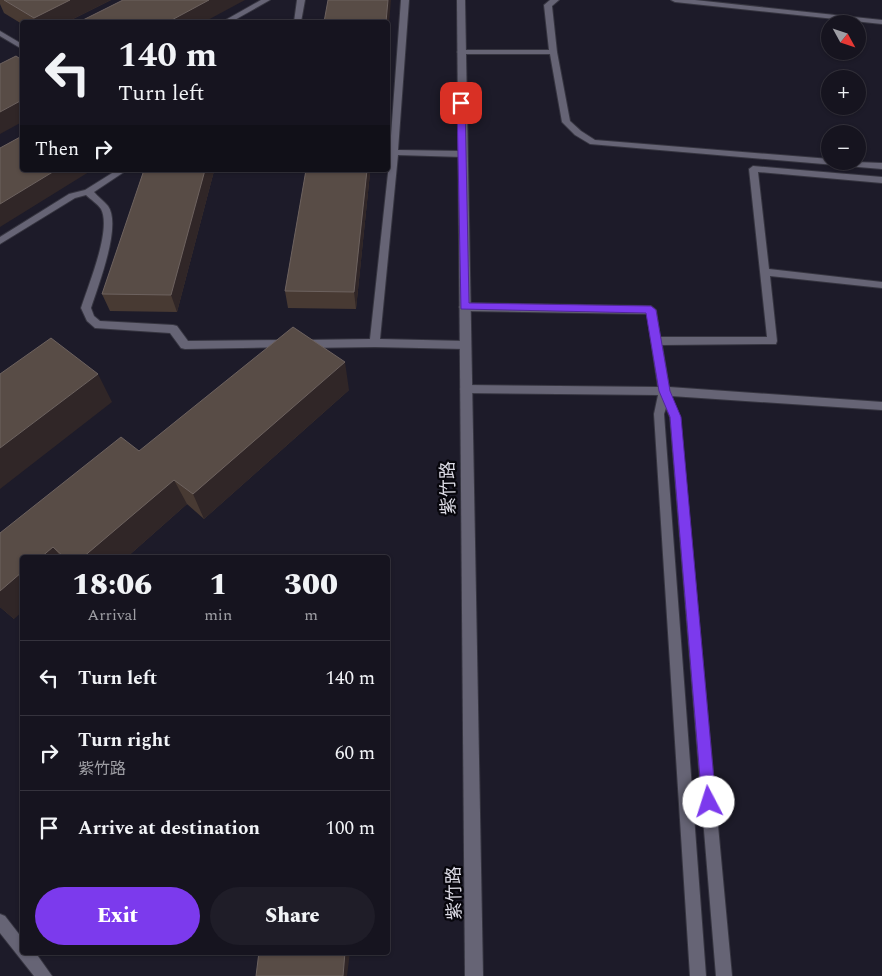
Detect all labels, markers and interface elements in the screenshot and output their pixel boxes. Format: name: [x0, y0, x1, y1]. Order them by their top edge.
north arrow: [821, 15, 866, 60]
map controls: [821, 15, 866, 170]
text: 140 m: [118, 29, 217, 82]
icon: left: [35, 40, 100, 105]
button: +: [821, 70, 866, 115]
text: Turn left: [118, 77, 204, 110]
pin: [440, 82, 482, 124]
icon: arrive: [447, 89, 475, 117]
button: −: [821, 125, 866, 170]
text: Then: [35, 135, 79, 164]
icon: right: [89, 135, 117, 163]
street label: 紫竹路: [435, 461, 462, 515]
text: 18:06: [72, 562, 152, 608]
text: 1: [209, 562, 227, 608]
text: 300: [284, 562, 338, 608]
text: Arrival: [87, 603, 137, 627]
text: min: [204, 603, 232, 627]
text: m: [304, 603, 318, 627]
icon: left: [35, 664, 63, 692]
text: Turn left: [78, 664, 157, 693]
text: 140 m: [325, 664, 375, 693]
text: Turn right: [78, 726, 171, 755]
icon: right: [35, 739, 63, 767]
text: 60 m: [335, 739, 375, 768]
text: 紫竹路: [78, 757, 126, 781]
position arrow: [682, 775, 734, 827]
icon: arrive: [35, 814, 63, 842]
text: Arrive at destination: [78, 814, 260, 843]
text: 100 m: [325, 814, 375, 843]
street label: 紫竹路: [441, 866, 468, 920]
button: Exit: [35, 887, 200, 945]
button: Share: [210, 887, 375, 945]

